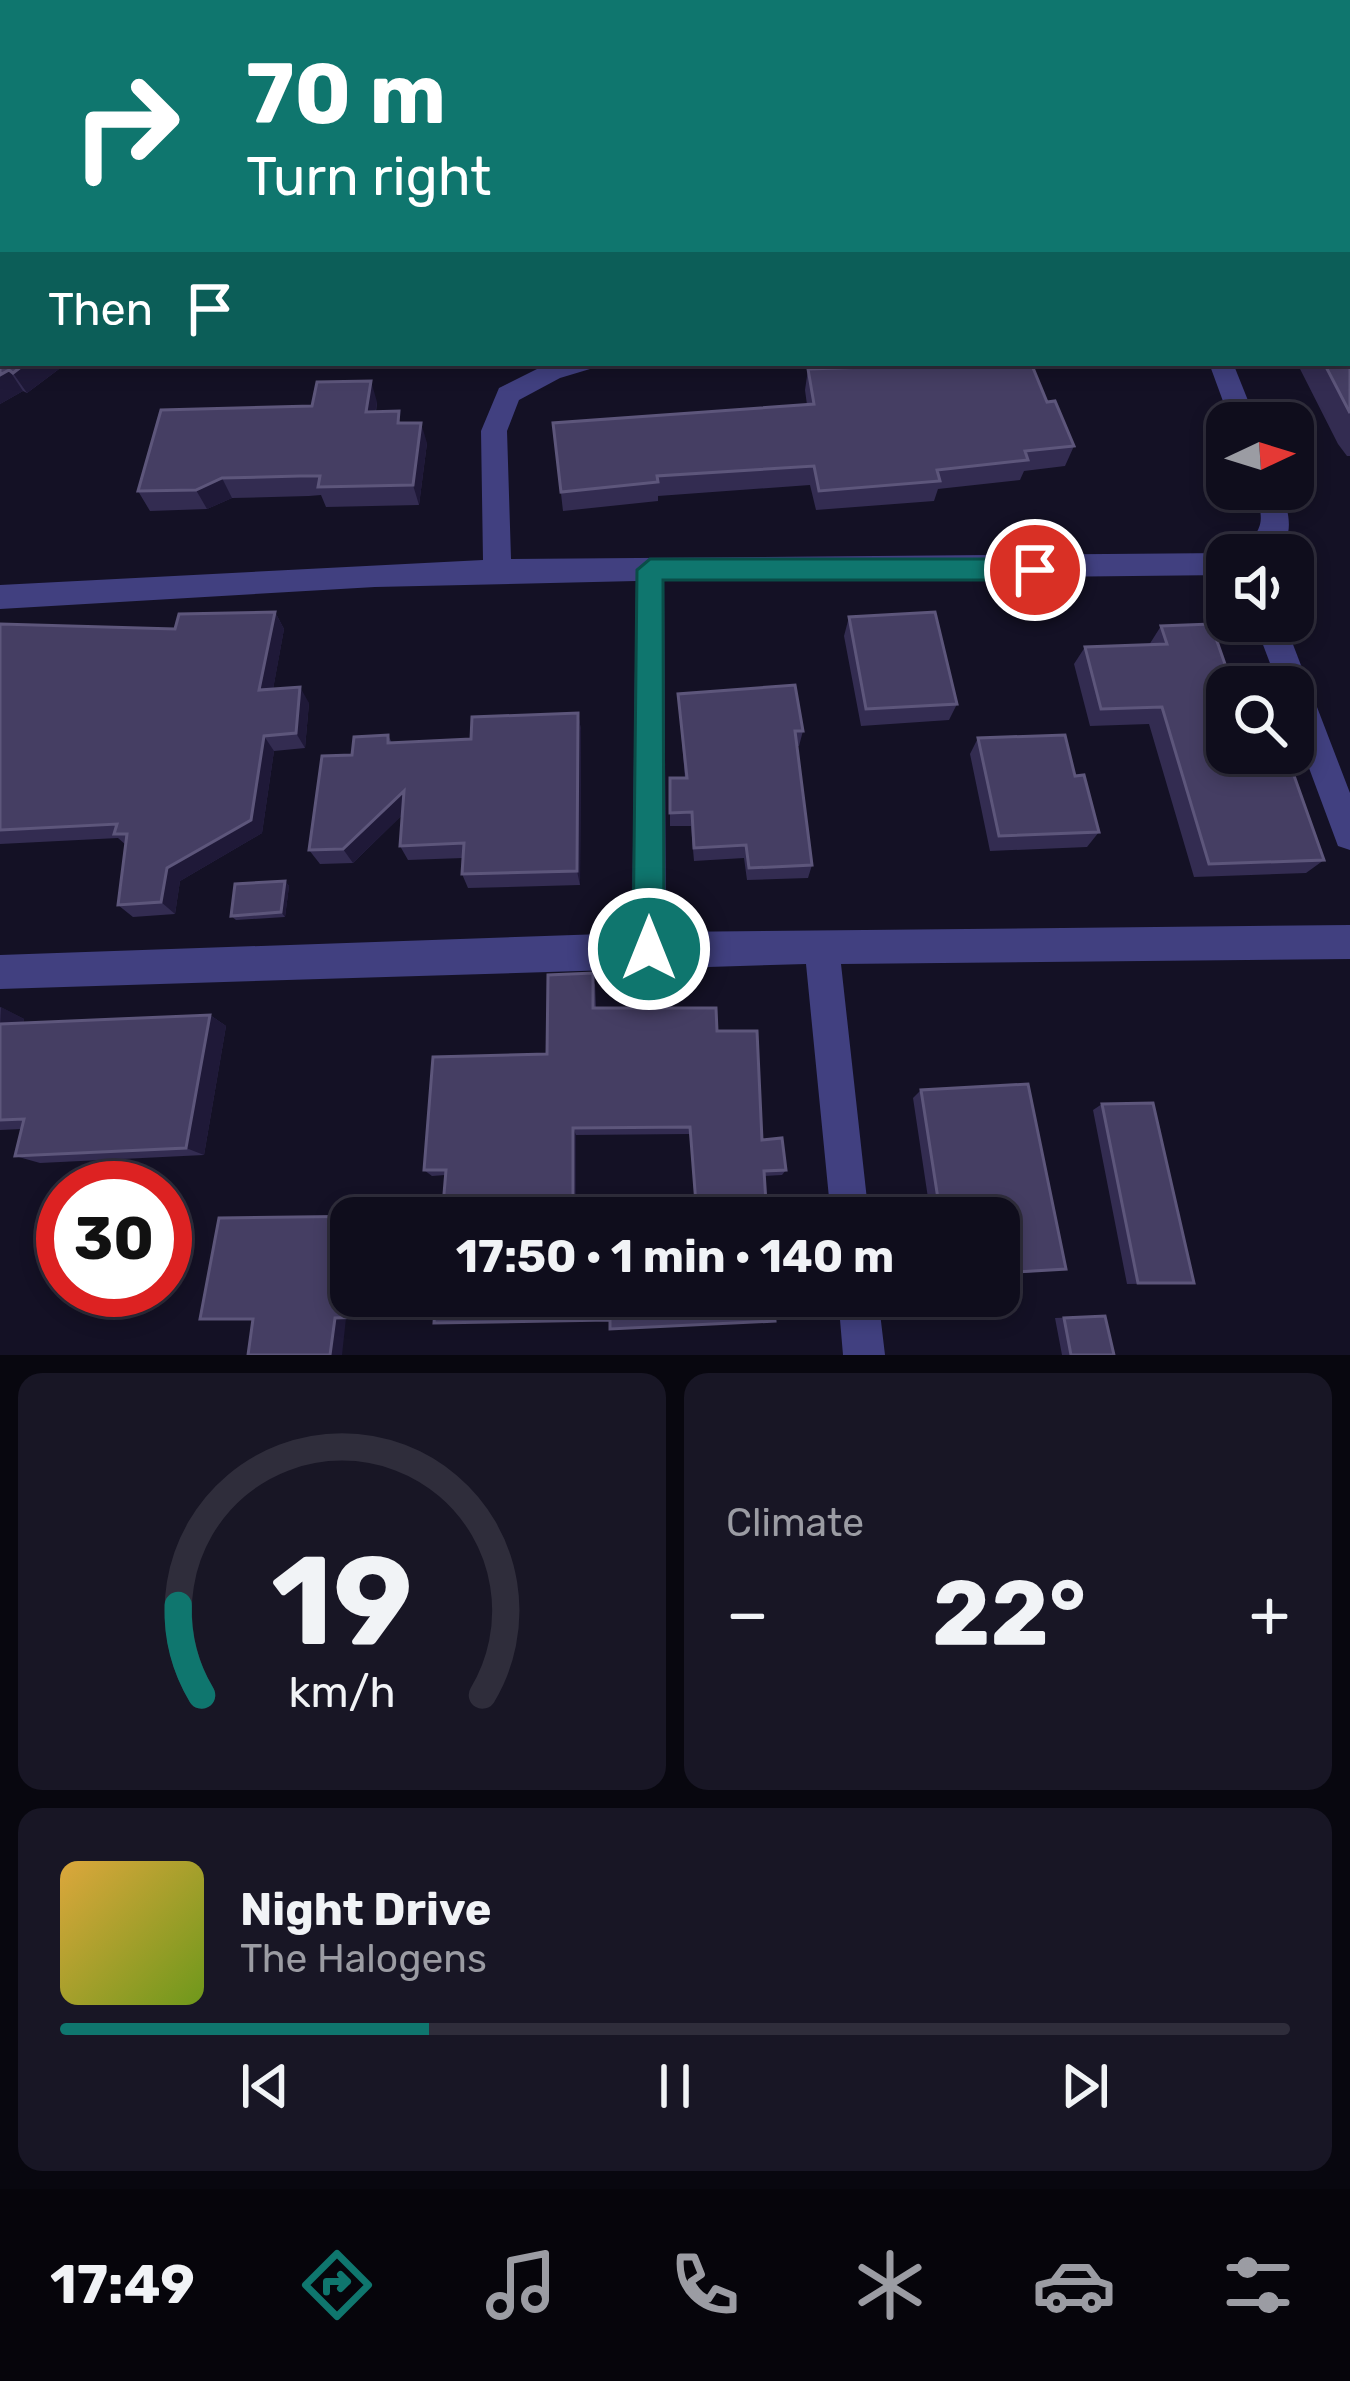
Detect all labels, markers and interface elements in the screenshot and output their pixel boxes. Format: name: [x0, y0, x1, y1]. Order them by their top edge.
text: 70 m: [246, 44, 446, 144]
icon: right: [48, 48, 204, 204]
text: Turn right: [246, 145, 491, 209]
icon: arrive: [177, 276, 243, 342]
text: Then: [48, 283, 153, 336]
north arrow: [1206, 402, 1314, 510]
map controls: [1206, 402, 1314, 774]
pin: [984, 519, 1086, 621]
button: sound: [1206, 534, 1314, 642]
icon: arrive: [1002, 537, 1068, 603]
button: search: [1206, 666, 1314, 774]
position arrow: [586, 886, 712, 1012]
speed limit sign: 30: [36, 1161, 192, 1317]
text: 17:50 · 1 min · 140 m: [456, 1230, 894, 1283]
text: Climate: [726, 1500, 864, 1546]
text: 19: [271, 1527, 413, 1675]
text: 22°: [932, 1560, 1086, 1667]
text: −: [726, 1574, 769, 1653]
text: +: [1249, 1574, 1290, 1653]
text: km/h: [288, 1666, 396, 1717]
text: Night Drive: [240, 1883, 492, 1936]
text: The Halogens: [240, 1936, 487, 1982]
icon: previous: [232, 2053, 298, 2119]
icon: pause: [642, 2053, 708, 2119]
icon: next: [1052, 2053, 1118, 2119]
icon: directions: [295, 2243, 379, 2327]
icon: music: [479, 2243, 563, 2327]
icon: phone: [663, 2243, 747, 2327]
icon: climate: [848, 2243, 932, 2327]
icon: car: [1032, 2243, 1116, 2327]
icon: filters: [1216, 2243, 1300, 2327]
text: 17:49: [50, 2253, 195, 2317]

